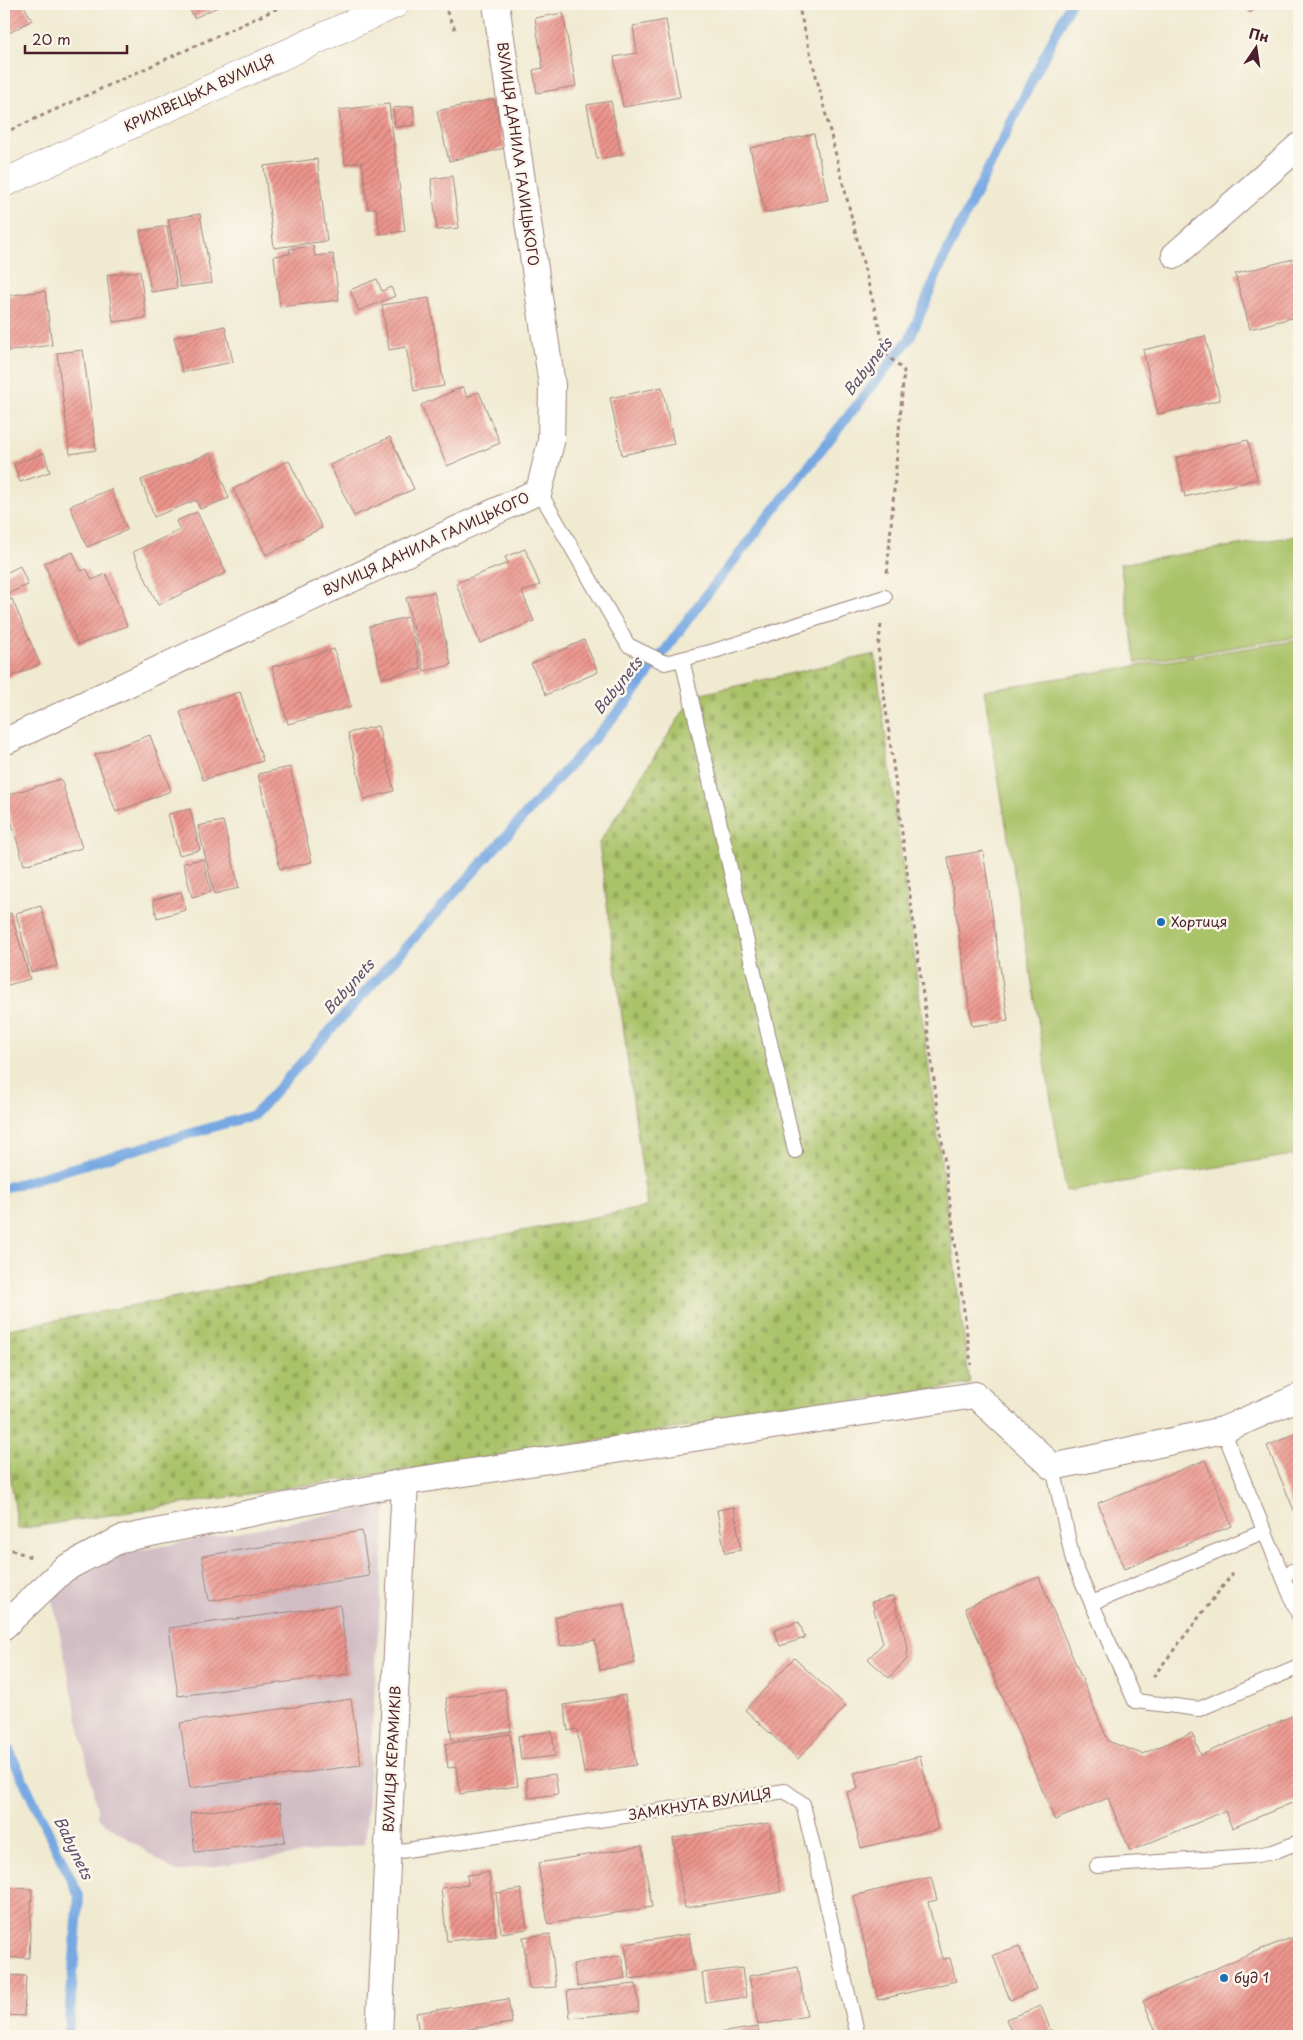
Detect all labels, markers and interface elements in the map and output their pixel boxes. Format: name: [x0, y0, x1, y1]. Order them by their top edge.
scale bar: [25, 22, 128, 54]
north arrow: [1230, 22, 1280, 72]
text: Пн: [1247, 22, 1271, 47]
text: 20 m: [32, 27, 71, 50]
street label: ВУЛИЦЯ ДАНИЛА ГАЛИЦЬКОГО: [492, 41, 545, 267]
street label: КРИХІВЕЦЬКА ВУЛИЦЯ: [120, 48, 278, 137]
water label: Babynets: [837, 331, 898, 400]
street label: ВУЛИЦЯ ДАНИЛА ГАЛИЦЬКОГО: [319, 486, 533, 601]
water label: Babynets: [587, 650, 648, 719]
place label: Хортиця: [1171, 911, 1227, 932]
marker: Хортиця: [1155, 916, 1167, 928]
water label: Babynets: [317, 952, 380, 1019]
street label: ВУЛИЦЯ КЕРАМИКІВ: [377, 1685, 406, 1833]
street label: ЗАМКНУТА ВУЛИЦЯ: [627, 1782, 773, 1825]
water label: Babynets: [49, 1812, 100, 1885]
place label: буд 1: [1234, 1967, 1269, 1988]
marker: буд 1: [1218, 1972, 1230, 1984]

